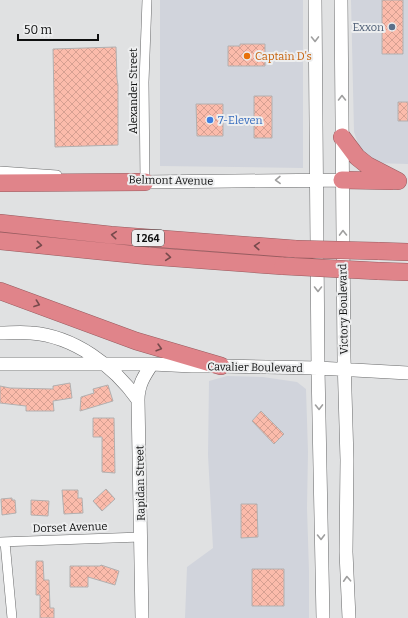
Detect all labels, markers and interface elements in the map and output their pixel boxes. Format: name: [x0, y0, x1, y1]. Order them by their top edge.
scale bar: [18, 16, 98, 42]
place label: Exxon: [352, 21, 384, 34]
marker: Exxon: [387, 22, 397, 32]
text: 50 m: [24, 23, 53, 37]
one-way arrow: [311, 36, 320, 42]
street label: Alexander Street: [127, 48, 140, 134]
place label: Captain D's: [255, 50, 312, 63]
marker: Captain D's: [242, 51, 252, 61]
one-way arrow: [338, 95, 346, 101]
place label: 7-Eleven: [218, 114, 263, 127]
marker: 7-Eleven: [205, 115, 215, 125]
street label: Belmont Avenue: [128, 173, 213, 188]
one-way arrow: [275, 176, 281, 184]
road number: I 264: [132, 230, 164, 246]
one-way arrow: [338, 230, 347, 236]
one-way arrow: [111, 231, 117, 240]
one-way arrow: [36, 240, 42, 249]
one-way arrow: [254, 242, 260, 251]
one-way arrow: [165, 253, 171, 262]
street label: Victory Boulevard: [336, 263, 351, 355]
one-way arrow: [314, 286, 322, 292]
one-way arrow: [33, 300, 40, 308]
one-way arrow: [155, 343, 162, 352]
street label: Cavalier Boulevard: [207, 360, 303, 375]
one-way arrow: [315, 404, 323, 410]
street label: Rapidan Street: [133, 445, 148, 521]
street label: Dorset Avenue: [32, 520, 108, 535]
one-way arrow: [317, 534, 325, 540]
one-way arrow: [343, 576, 352, 582]

